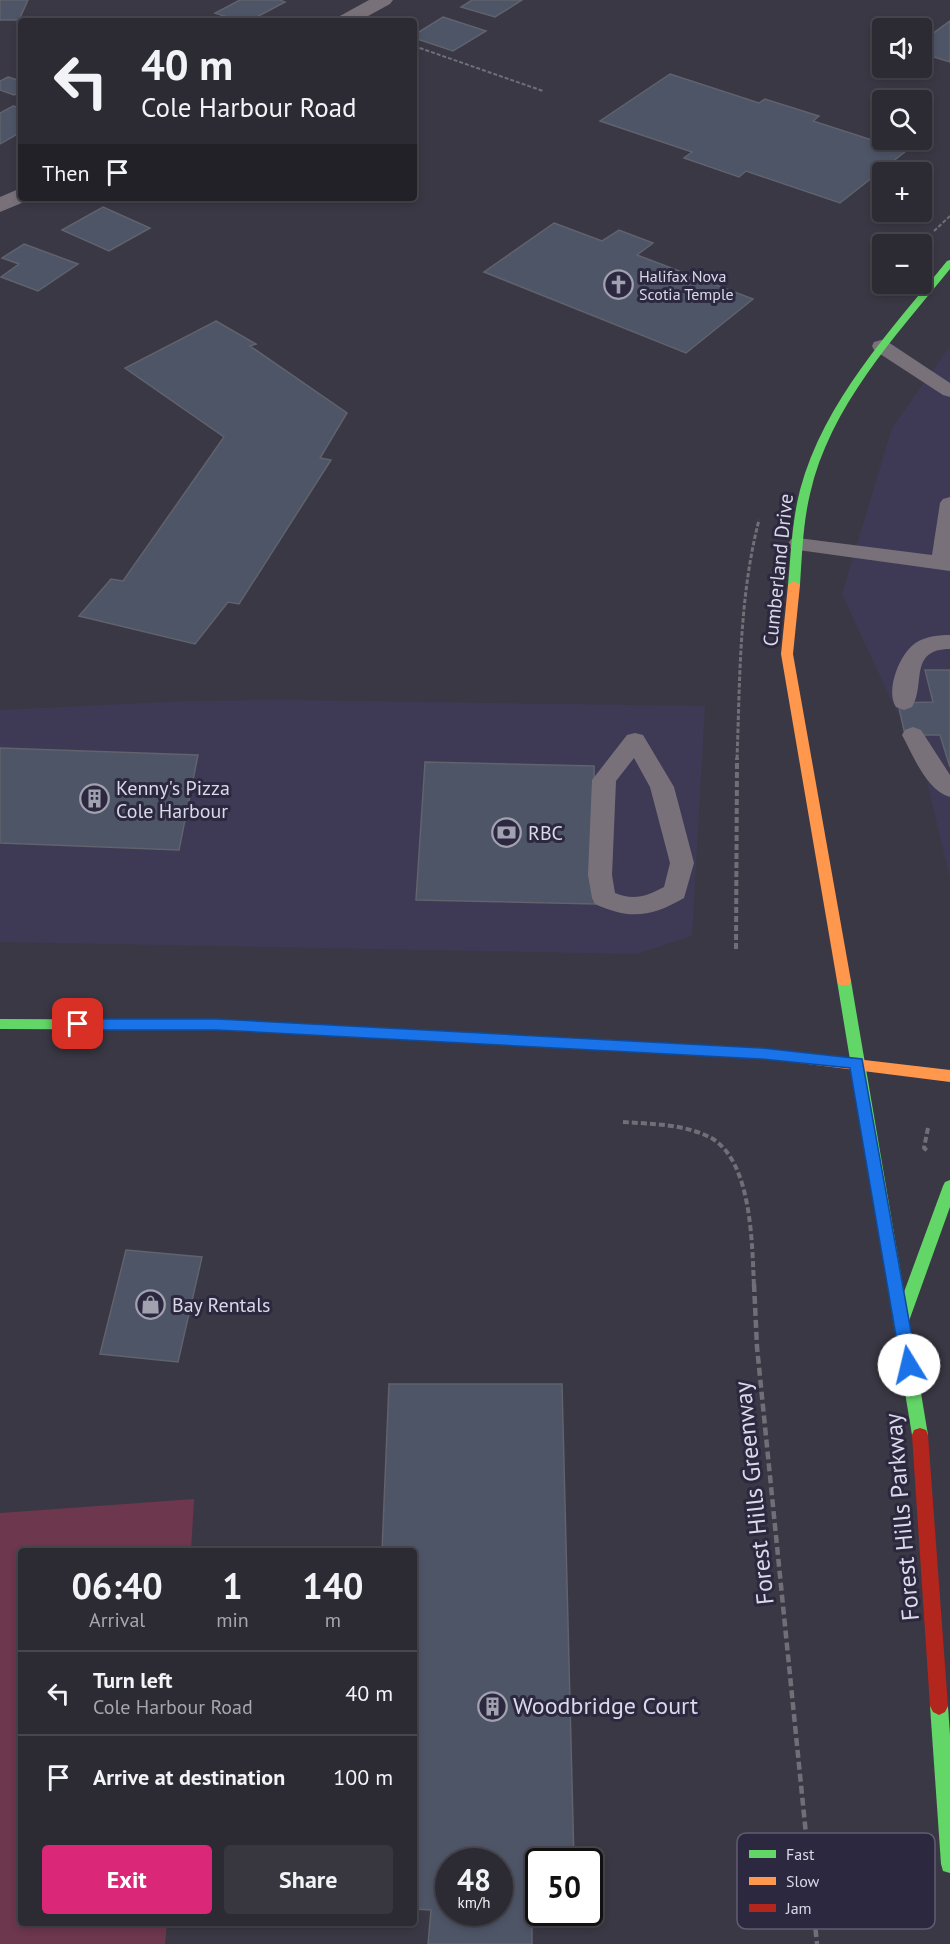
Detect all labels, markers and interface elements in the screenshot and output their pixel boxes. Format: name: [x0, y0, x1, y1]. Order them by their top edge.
map controls: [872, 18, 932, 294]
button: sound: [872, 18, 932, 78]
text: 40 m: [141, 37, 233, 92]
icon: left: [42, 42, 120, 120]
text: Cole Harbour Road: [141, 90, 357, 124]
button: search: [872, 90, 932, 150]
icon: arrive: [101, 156, 134, 189]
text: Then: [42, 159, 89, 187]
button: +: [872, 162, 932, 222]
button: −: [872, 234, 932, 294]
place label: Halifax Nova Scotia Temple: [639, 266, 734, 304]
church icon: Halifax Nova Scotia Temple: [602, 269, 634, 301]
street label: Cumberland Drive: [757, 492, 799, 648]
place label: Kenny's Pizza Cole Harbour: [116, 775, 230, 824]
building icon: Kenny's Pizza Cole Harbour: [79, 783, 111, 815]
bank icon: RBC: [491, 817, 523, 849]
place label: RBC: [528, 820, 563, 846]
pin: [52, 998, 103, 1049]
icon: arrive: [61, 1007, 94, 1040]
shop icon: Bay Rentals: [135, 1289, 167, 1321]
place label: Bay Rentals: [172, 1292, 271, 1318]
position arrow: [877, 1333, 941, 1397]
street label: Forest Hills Greenway: [726, 1380, 781, 1606]
street label: Forest Hills Parkway: [877, 1412, 926, 1622]
text: 06:40: [71, 1562, 163, 1609]
text: 1: [222, 1562, 243, 1609]
text: 140: [302, 1562, 364, 1609]
text: Arrival: [89, 1607, 145, 1633]
text: min: [216, 1607, 249, 1633]
text: m: [325, 1607, 341, 1633]
text: Turn left: [93, 1666, 173, 1694]
icon: left: [42, 1677, 75, 1710]
text: 40 m: [345, 1679, 393, 1707]
building icon: Woodbridge Court: [476, 1690, 508, 1722]
place label: Woodbridge Court: [513, 1690, 698, 1721]
text: Cole Harbour Road: [93, 1694, 253, 1720]
icon: arrive: [42, 1761, 75, 1794]
text: Arrive at destination: [93, 1763, 285, 1791]
text: 100 m: [333, 1763, 393, 1791]
legend: [737, 1833, 935, 1929]
text: Fast: [786, 1844, 815, 1864]
button: Exit: [42, 1845, 212, 1914]
button: Share: [224, 1845, 393, 1914]
speed limit sign: 50: [525, 1848, 603, 1926]
text: 48: [457, 1860, 491, 1899]
text: Slow: [786, 1871, 820, 1891]
text: km/h: [458, 1893, 490, 1912]
text: Jam: [785, 1898, 812, 1918]

